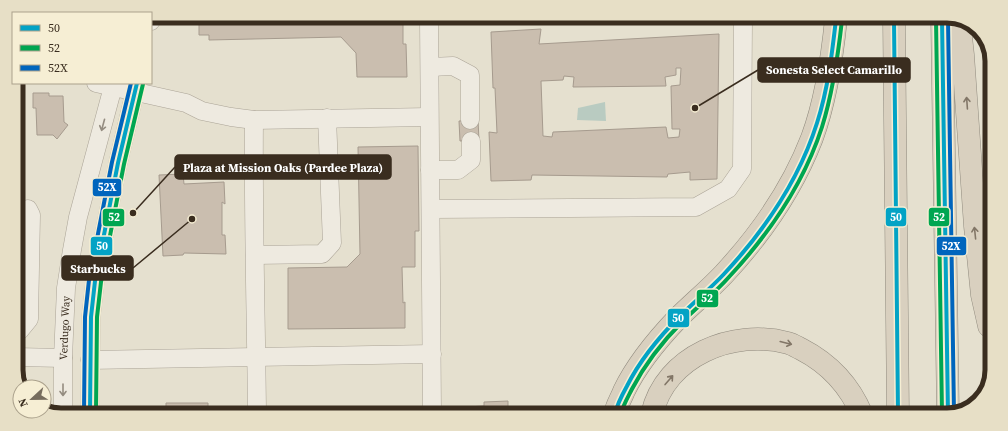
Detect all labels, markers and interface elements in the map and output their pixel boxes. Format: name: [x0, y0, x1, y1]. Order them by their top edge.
legend: [12, 12, 152, 84]
text: 50: [48, 20, 60, 36]
text: 52: [48, 40, 60, 56]
callout: Sonesta Select Camarillo: [758, 58, 910, 82]
text: 52X: [48, 60, 68, 76]
text: Sonesta Select Camarillo: [766, 62, 902, 78]
one-way arrow: [963, 97, 970, 110]
one-way arrow: [99, 118, 107, 131]
callout: Plaza at Mission Oaks (Pardee Plaza): [175, 155, 391, 179]
text: Plaza at Mission Oaks (Pardee Plaza): [183, 160, 383, 176]
line badge: 52X: [92, 178, 122, 197]
text: 52X: [97, 180, 117, 195]
line badge: 50: [885, 207, 907, 227]
line badge: 52: [928, 207, 950, 227]
line badge: 52: [102, 208, 125, 227]
text: 52: [108, 210, 120, 225]
text: 50: [890, 210, 902, 225]
text: 52: [933, 210, 945, 225]
one-way arrow: [972, 226, 979, 239]
line badge: 50: [90, 236, 113, 256]
line badge: 52X: [936, 236, 967, 256]
text: 50: [96, 239, 108, 254]
text: 52X: [941, 239, 961, 254]
callout: Starbucks: [62, 256, 133, 280]
text: Starbucks: [70, 261, 126, 277]
line badge: 52: [696, 289, 719, 308]
text: 52: [701, 291, 713, 306]
street label: Verdugo Way: [55, 295, 73, 360]
line badge: 50: [667, 308, 690, 328]
text: 50: [672, 311, 684, 326]
one-way arrow: [779, 340, 792, 348]
one-way arrow: [664, 374, 673, 385]
north arrow: [12, 379, 52, 419]
one-way arrow: [59, 383, 67, 396]
text: N: [15, 396, 32, 409]

